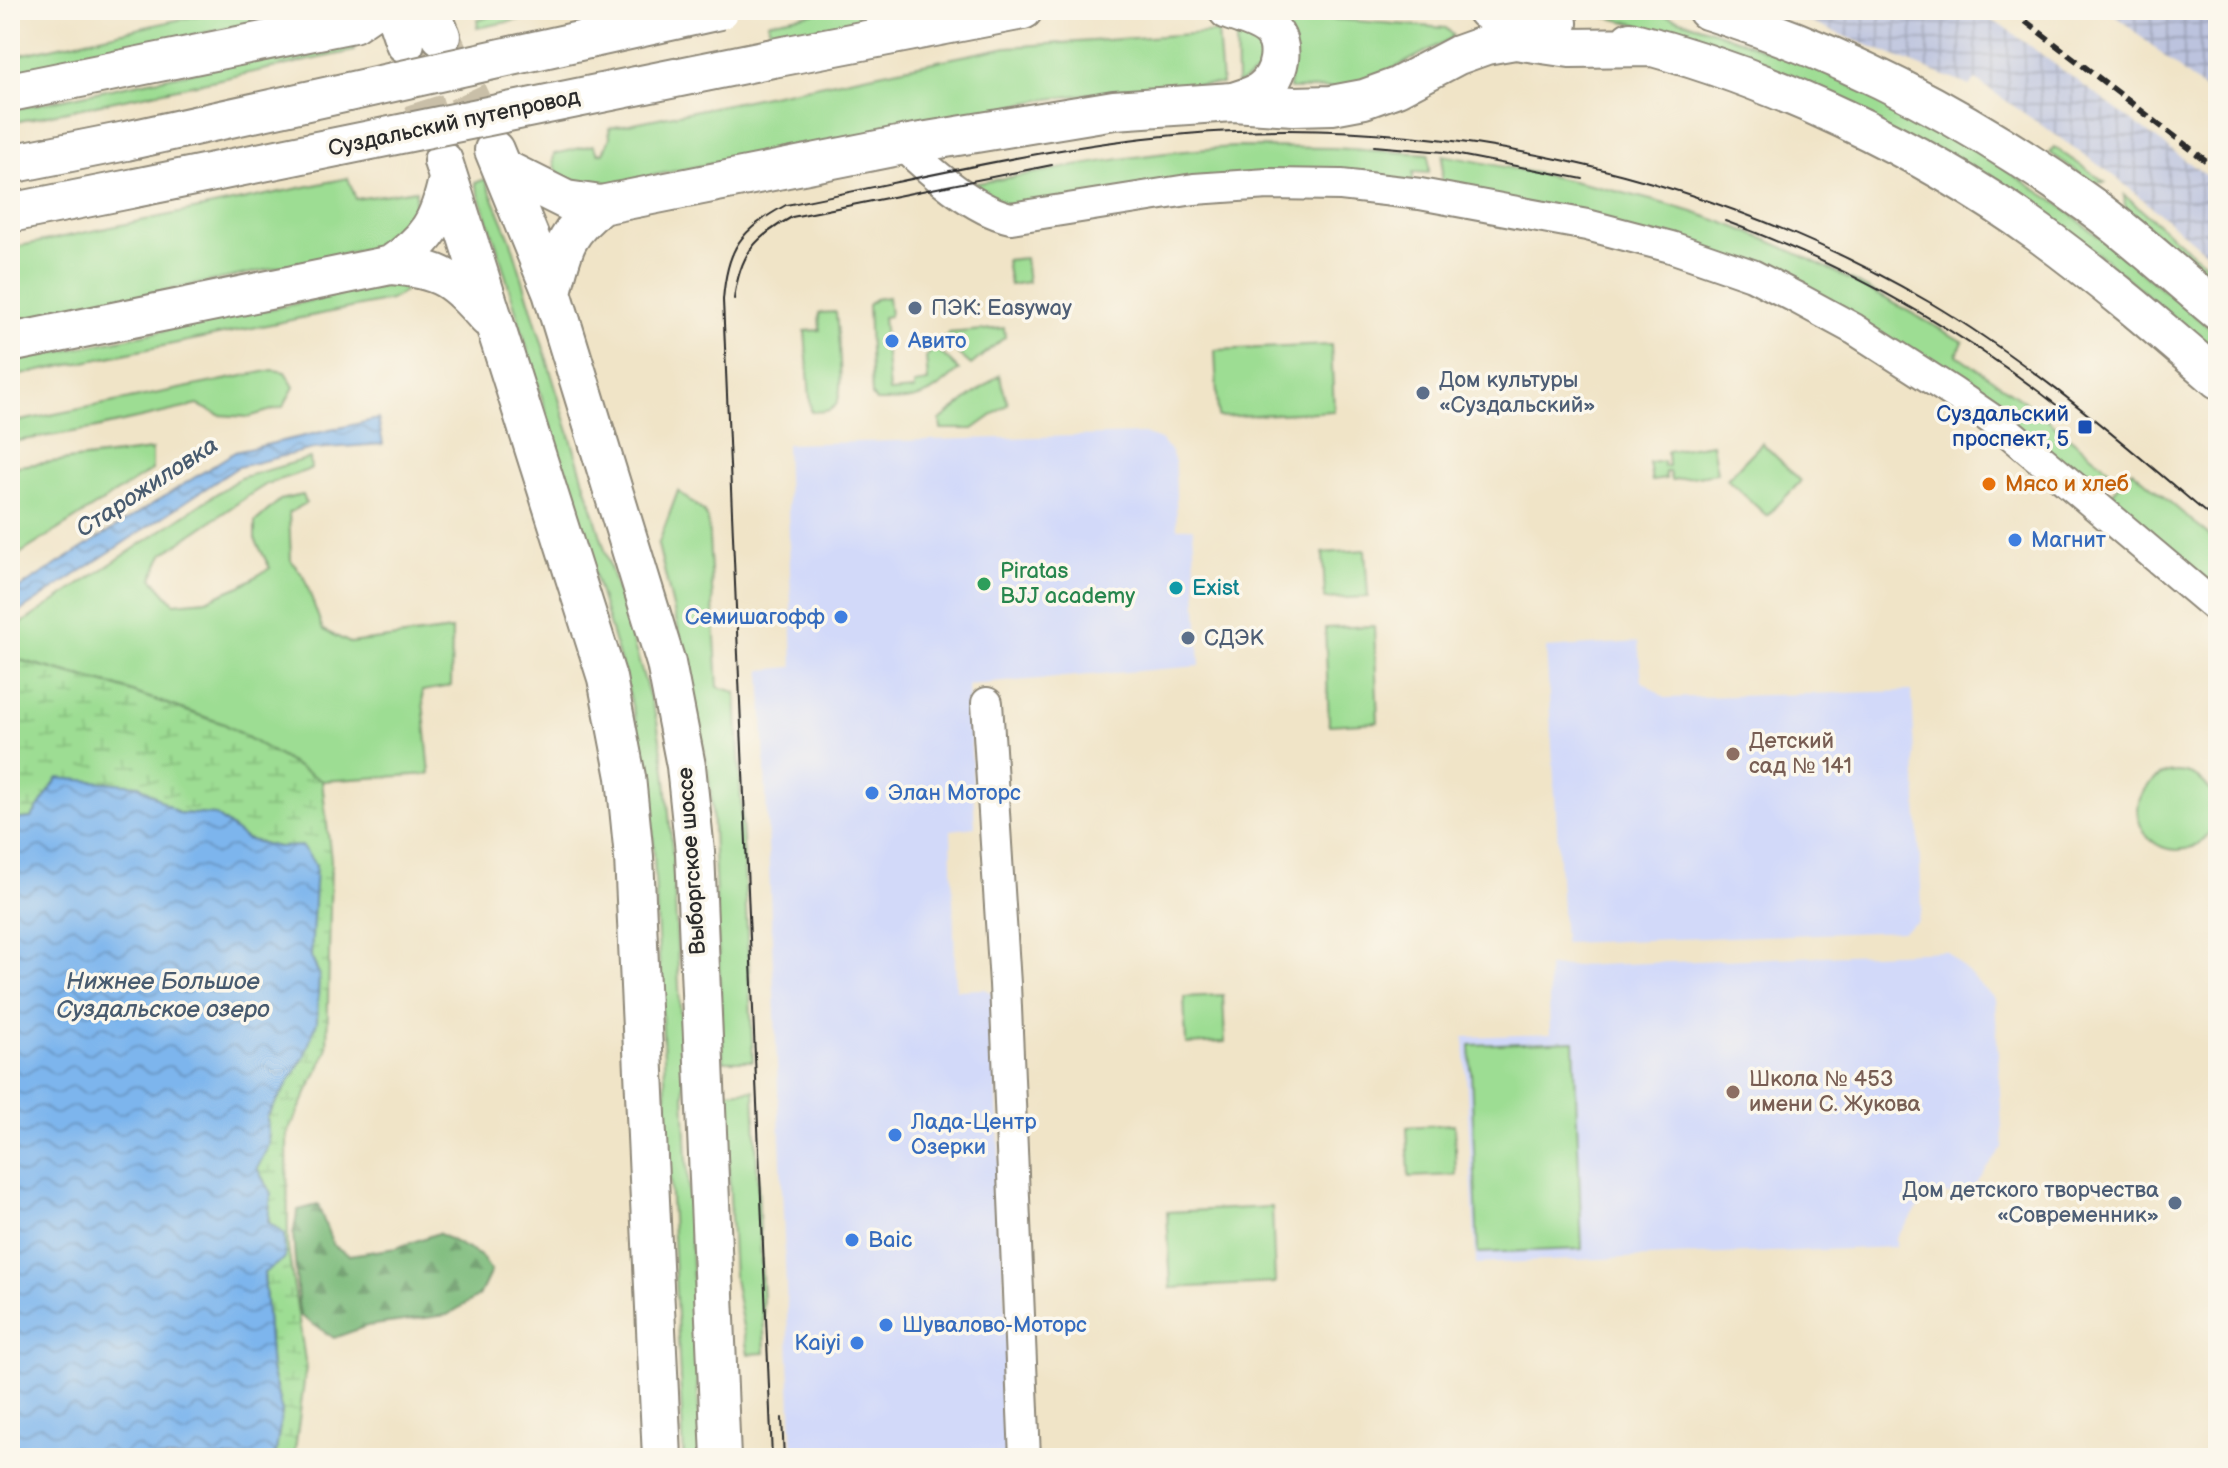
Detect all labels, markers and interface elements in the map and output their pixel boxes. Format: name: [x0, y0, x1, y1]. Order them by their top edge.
street label: Суздальский путепровод: [326, 83, 582, 163]
place label: ПЭК: Easyway: [931, 295, 1072, 322]
marker: ПЭК: Easyway: [906, 299, 924, 317]
place label: Авито: [907, 328, 966, 355]
marker: Авито: [883, 332, 901, 350]
place label: Дом культуры «Суздальский»: [1439, 367, 1596, 419]
marker: Дом культуры «Суздальский»: [1414, 384, 1432, 402]
place label: Суздальский проспект, 5: [1936, 401, 2069, 453]
marker: Суздальский проспект, 5: [2076, 418, 2094, 436]
water label: Старожиловка: [71, 430, 223, 544]
place label: Мясо и хлеб: [2005, 471, 2129, 498]
marker: Мясо и хлеб: [1980, 475, 1998, 493]
place label: Магнит: [2031, 527, 2107, 554]
marker: Магнит: [2006, 531, 2024, 549]
place label: Piratas BJJ academy: [1000, 558, 1135, 610]
marker: Piratas BJJ academy: [975, 575, 993, 593]
place label: Exist: [1192, 575, 1240, 602]
marker: Exist: [1167, 579, 1185, 597]
place label: Семишагофф: [685, 604, 825, 631]
marker: Семишагофф: [832, 608, 850, 626]
place label: СДЭК: [1204, 625, 1264, 652]
marker: СДЭК: [1179, 629, 1197, 647]
place label: Детский сад № 141: [1749, 728, 1852, 780]
marker: Детский сад № 141: [1724, 745, 1742, 763]
street label: Выборгское шоссе: [672, 766, 712, 956]
place label: Элан Моторс: [888, 780, 1021, 807]
marker: Элан Моторс: [863, 784, 881, 802]
water label: Нижнее Большое Суздальское озеро: [56, 967, 270, 1024]
place label: Школа № 453 имени С. Жукова: [1749, 1066, 1921, 1118]
marker: Школа № 453 имени С. Жукова: [1724, 1083, 1742, 1101]
place label: Лада-Центр Озерки: [910, 1109, 1037, 1161]
marker: Лада-Центр Озерки: [886, 1126, 904, 1144]
place label: Дом детского творчества «Современник»: [1902, 1177, 2159, 1229]
marker: Дом детского творчества «Современник»: [2166, 1194, 2184, 1212]
place label: Baic: [868, 1227, 912, 1254]
marker: Baic: [843, 1231, 861, 1249]
place label: Шувалово-Моторс: [902, 1312, 1087, 1339]
marker: Шувалово-Моторс: [877, 1316, 895, 1334]
place label: Kaiyi: [794, 1330, 841, 1357]
marker: Kaiyi: [848, 1334, 866, 1352]

